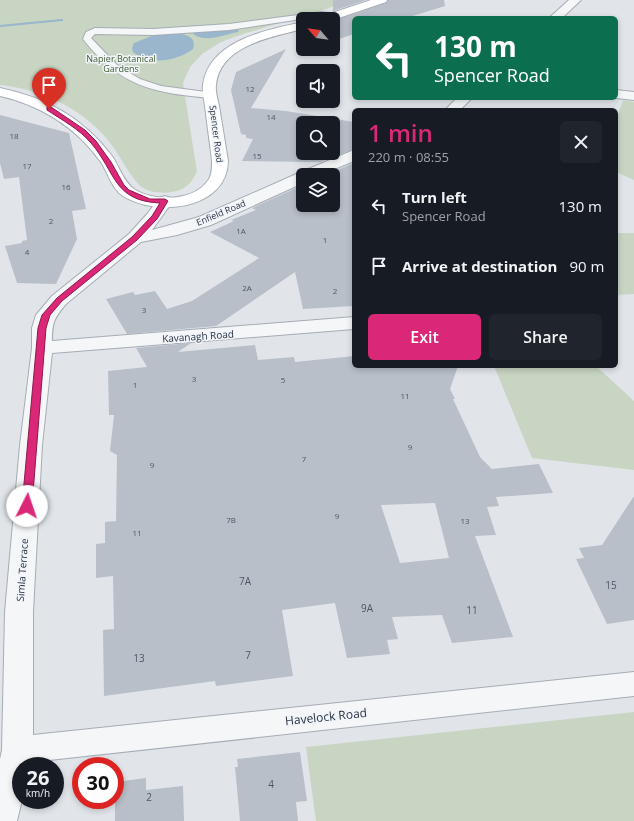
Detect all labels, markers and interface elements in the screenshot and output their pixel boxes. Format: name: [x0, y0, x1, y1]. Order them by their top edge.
north arrow: [296, 12, 340, 56]
map controls: [296, 12, 340, 212]
text: 130 m: [434, 27, 517, 65]
icon: left: [368, 32, 420, 84]
park label: Napier Botanical Gardens: [86, 52, 156, 75]
text: Spencer Road: [434, 63, 550, 87]
button: sound: [296, 64, 340, 108]
pin: [32, 68, 66, 109]
icon: arrive: [38, 74, 60, 96]
house number: 12: [245, 83, 255, 94]
street label: Spencer Road: [207, 104, 226, 163]
house number: 14: [266, 111, 276, 122]
button: search: [296, 116, 340, 160]
text: 1 min: [368, 116, 433, 149]
button: close: [560, 121, 602, 163]
house number: 18: [9, 130, 19, 141]
text: 220 m · 08:55: [368, 148, 449, 166]
house number: 15: [252, 150, 262, 161]
house number: 17: [22, 160, 32, 171]
button: layers: [296, 168, 340, 212]
house number: 16: [61, 181, 71, 192]
text: Turn left: [402, 187, 467, 207]
icon: left: [368, 195, 390, 217]
street label: Enfield Road: [194, 196, 247, 229]
text: 130 m: [558, 196, 602, 216]
text: Spencer Road: [402, 207, 486, 225]
house number: 2: [49, 215, 54, 226]
house number: 1A: [236, 225, 247, 236]
house number: 1: [323, 234, 327, 245]
house number: 4: [25, 246, 30, 257]
icon: arrive: [368, 255, 390, 277]
text: Arrive at destination: [402, 256, 557, 276]
text: 90 m: [569, 256, 604, 276]
house number: 2A: [242, 282, 253, 293]
house number: 2: [333, 285, 338, 296]
house number: 3: [142, 304, 147, 315]
button: Exit: [368, 314, 481, 360]
button: Share: [489, 314, 602, 360]
street label: Kavanagh Road: [162, 327, 234, 345]
house number: 3: [192, 373, 197, 384]
house number: 5: [281, 374, 286, 385]
house number: 1: [133, 379, 137, 390]
house number: 11: [400, 390, 410, 401]
house number: 9: [408, 441, 413, 452]
house number: 7: [302, 453, 307, 464]
house number: 9: [150, 459, 155, 470]
position arrow: [6, 485, 48, 527]
house number: 9: [335, 510, 340, 521]
house number: 7B: [226, 514, 236, 525]
house number: 13: [460, 515, 470, 526]
house number: 11: [132, 527, 142, 538]
street label: Simla Terrace: [13, 538, 31, 602]
house number: 7A: [239, 574, 252, 588]
house number: 15: [605, 578, 617, 592]
house number: 9A: [361, 601, 374, 615]
house number: 11: [466, 603, 478, 617]
house number: 7: [245, 648, 251, 662]
house number: 13: [133, 651, 145, 665]
street label: Havelock Road: [284, 704, 368, 729]
speed limit sign: 30: [72, 757, 124, 809]
text: 26: [27, 764, 49, 791]
house number: 4: [268, 777, 274, 791]
text: km/h: [26, 786, 50, 800]
house number: 2: [146, 790, 152, 804]

